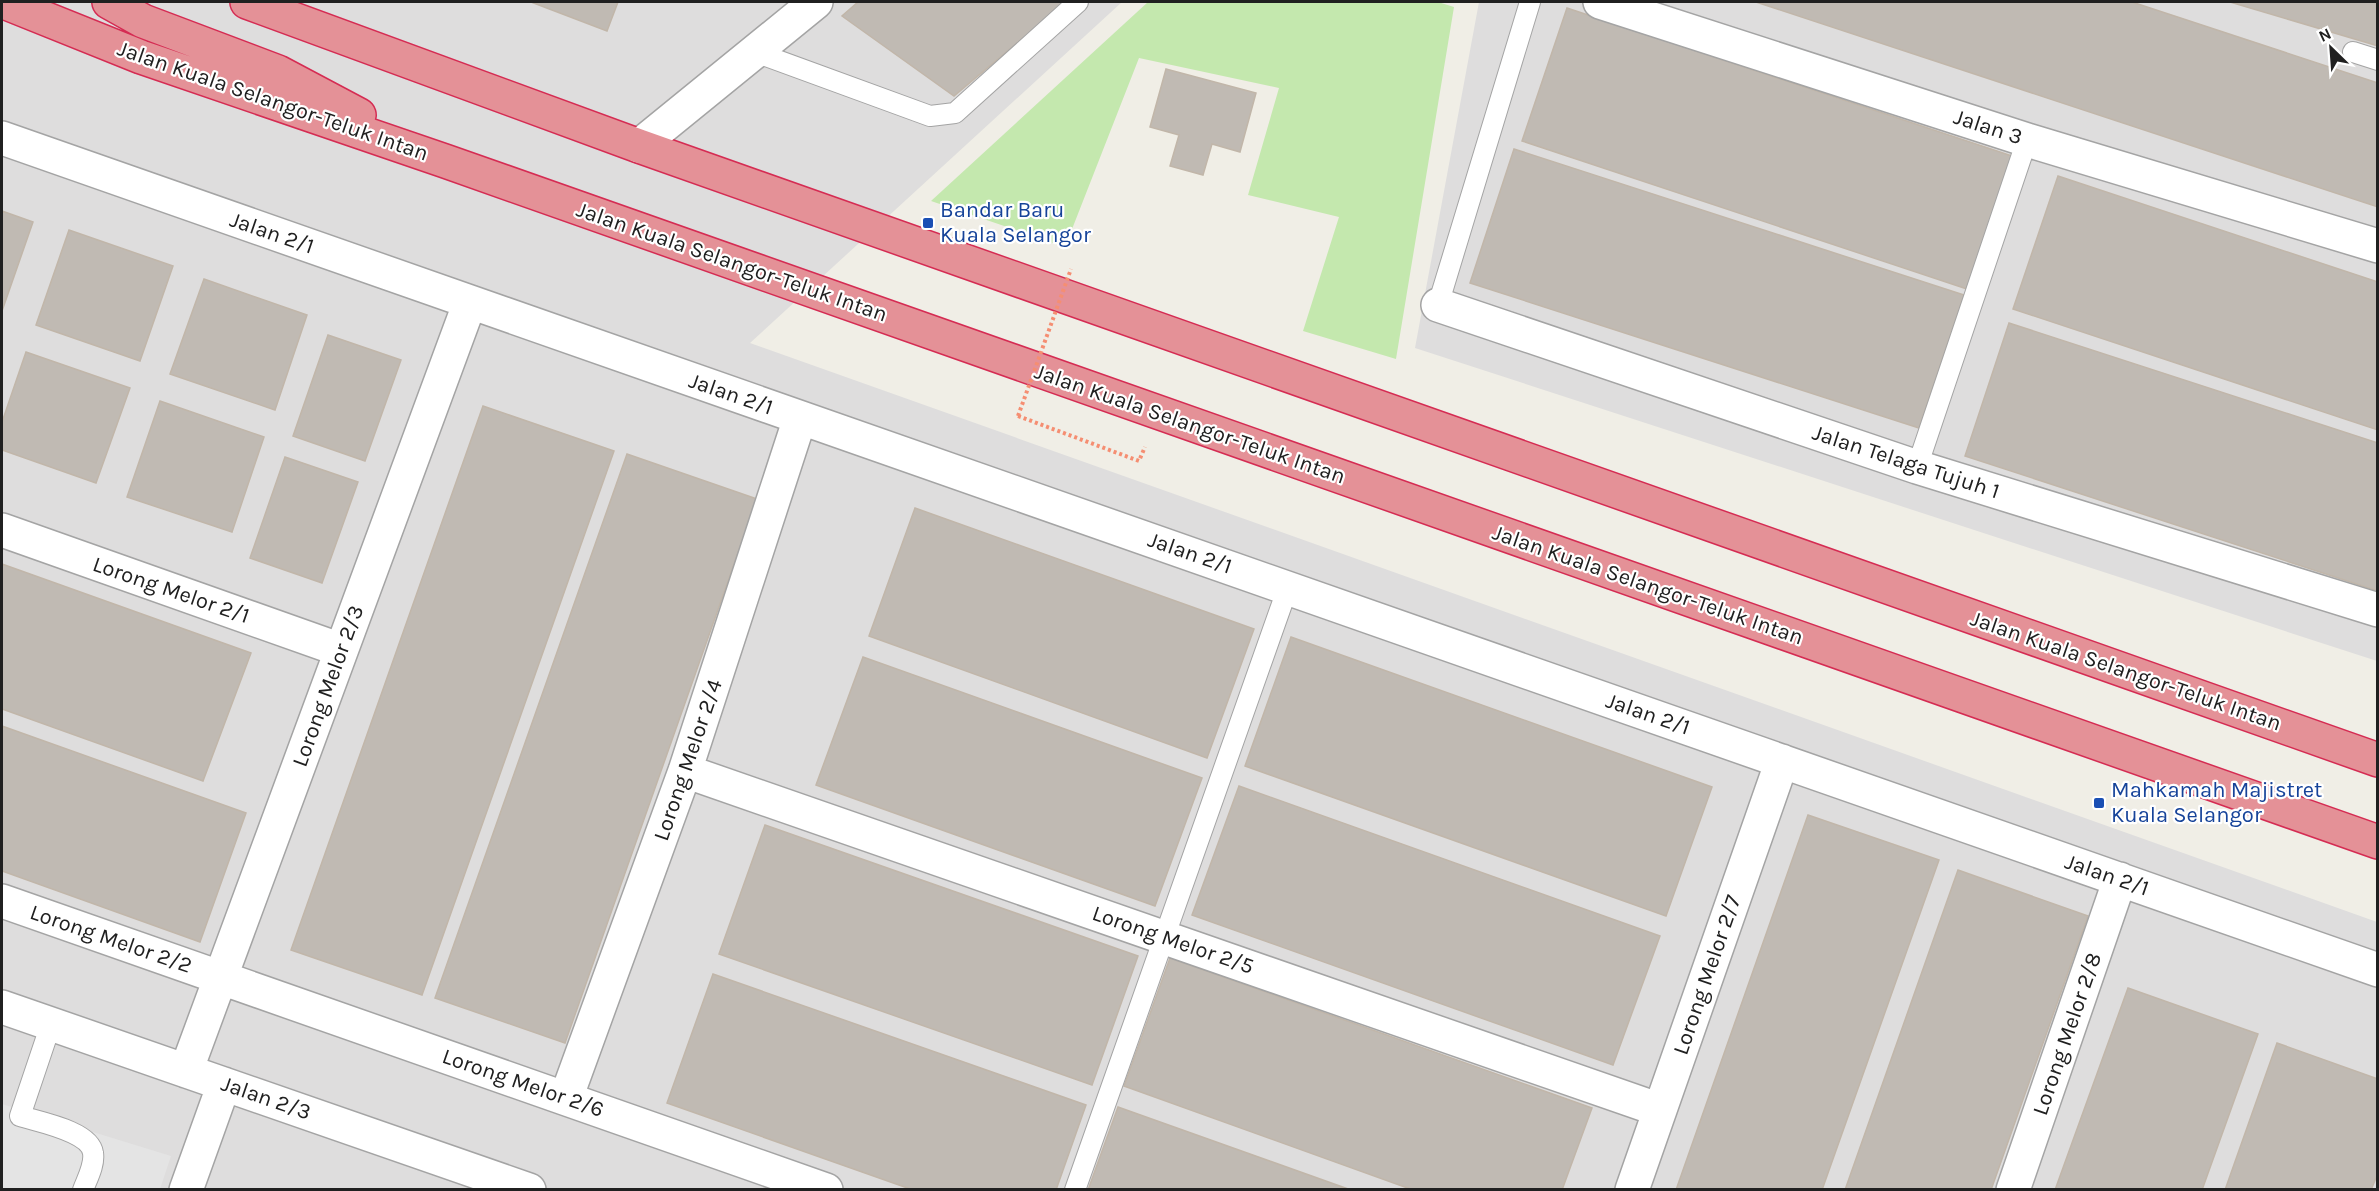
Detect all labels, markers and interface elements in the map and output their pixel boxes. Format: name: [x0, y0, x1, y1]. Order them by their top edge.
north arrow: [2301, 18, 2361, 78]
text: N: [2316, 24, 2334, 46]
street label: Jalan Kuala Selangor-Teluk Intan: [114, 35, 432, 167]
street label: Jalan 3: [1950, 104, 2026, 150]
street label: Jalan Kuala Selangor-Teluk Intan: [573, 196, 891, 328]
place label: Bandar Baru Kuala Selangor: [940, 197, 1091, 248]
street label: Jalan 2/1: [227, 207, 317, 259]
marker: Bandar Baru Kuala Selangor: [921, 216, 935, 230]
street label: Jalan Kuala Selangor-Teluk Intan: [1031, 358, 1349, 490]
street label: Jalan 2/1: [686, 368, 776, 420]
street label: Jalan Telaga Tujuh 1: [1809, 419, 2003, 505]
street label: Jalan Kuala Selangor-Teluk Intan: [1489, 519, 1807, 651]
street label: Jalan 2/1: [1145, 527, 1235, 579]
street label: Lorong Melor 2/1: [89, 551, 253, 629]
street label: Lorong Melor 2/3: [287, 602, 369, 770]
street label: Jalan Kuala Selangor-Teluk Intan: [1967, 605, 2285, 737]
street label: Lorong Melor 2/4: [648, 676, 728, 844]
street label: Jalan 2/1: [1603, 688, 1693, 740]
place label: Mahkamah Majistret Kuala Selangor: [2111, 777, 2322, 828]
marker: Mahkamah Majistret Kuala Selangor: [2092, 796, 2106, 810]
street label: Jalan 2/1: [2062, 849, 2152, 901]
street label: Lorong Melor 2/7: [1668, 892, 1746, 1058]
street label: Lorong Melor 2/2: [27, 899, 195, 979]
street label: Lorong Melor 2/5: [1089, 900, 1257, 980]
street label: Lorong Melor 2/8: [2027, 949, 2107, 1119]
street label: Lorong Melor 2/6: [439, 1043, 607, 1123]
street label: Jalan 2/3: [218, 1071, 314, 1125]

